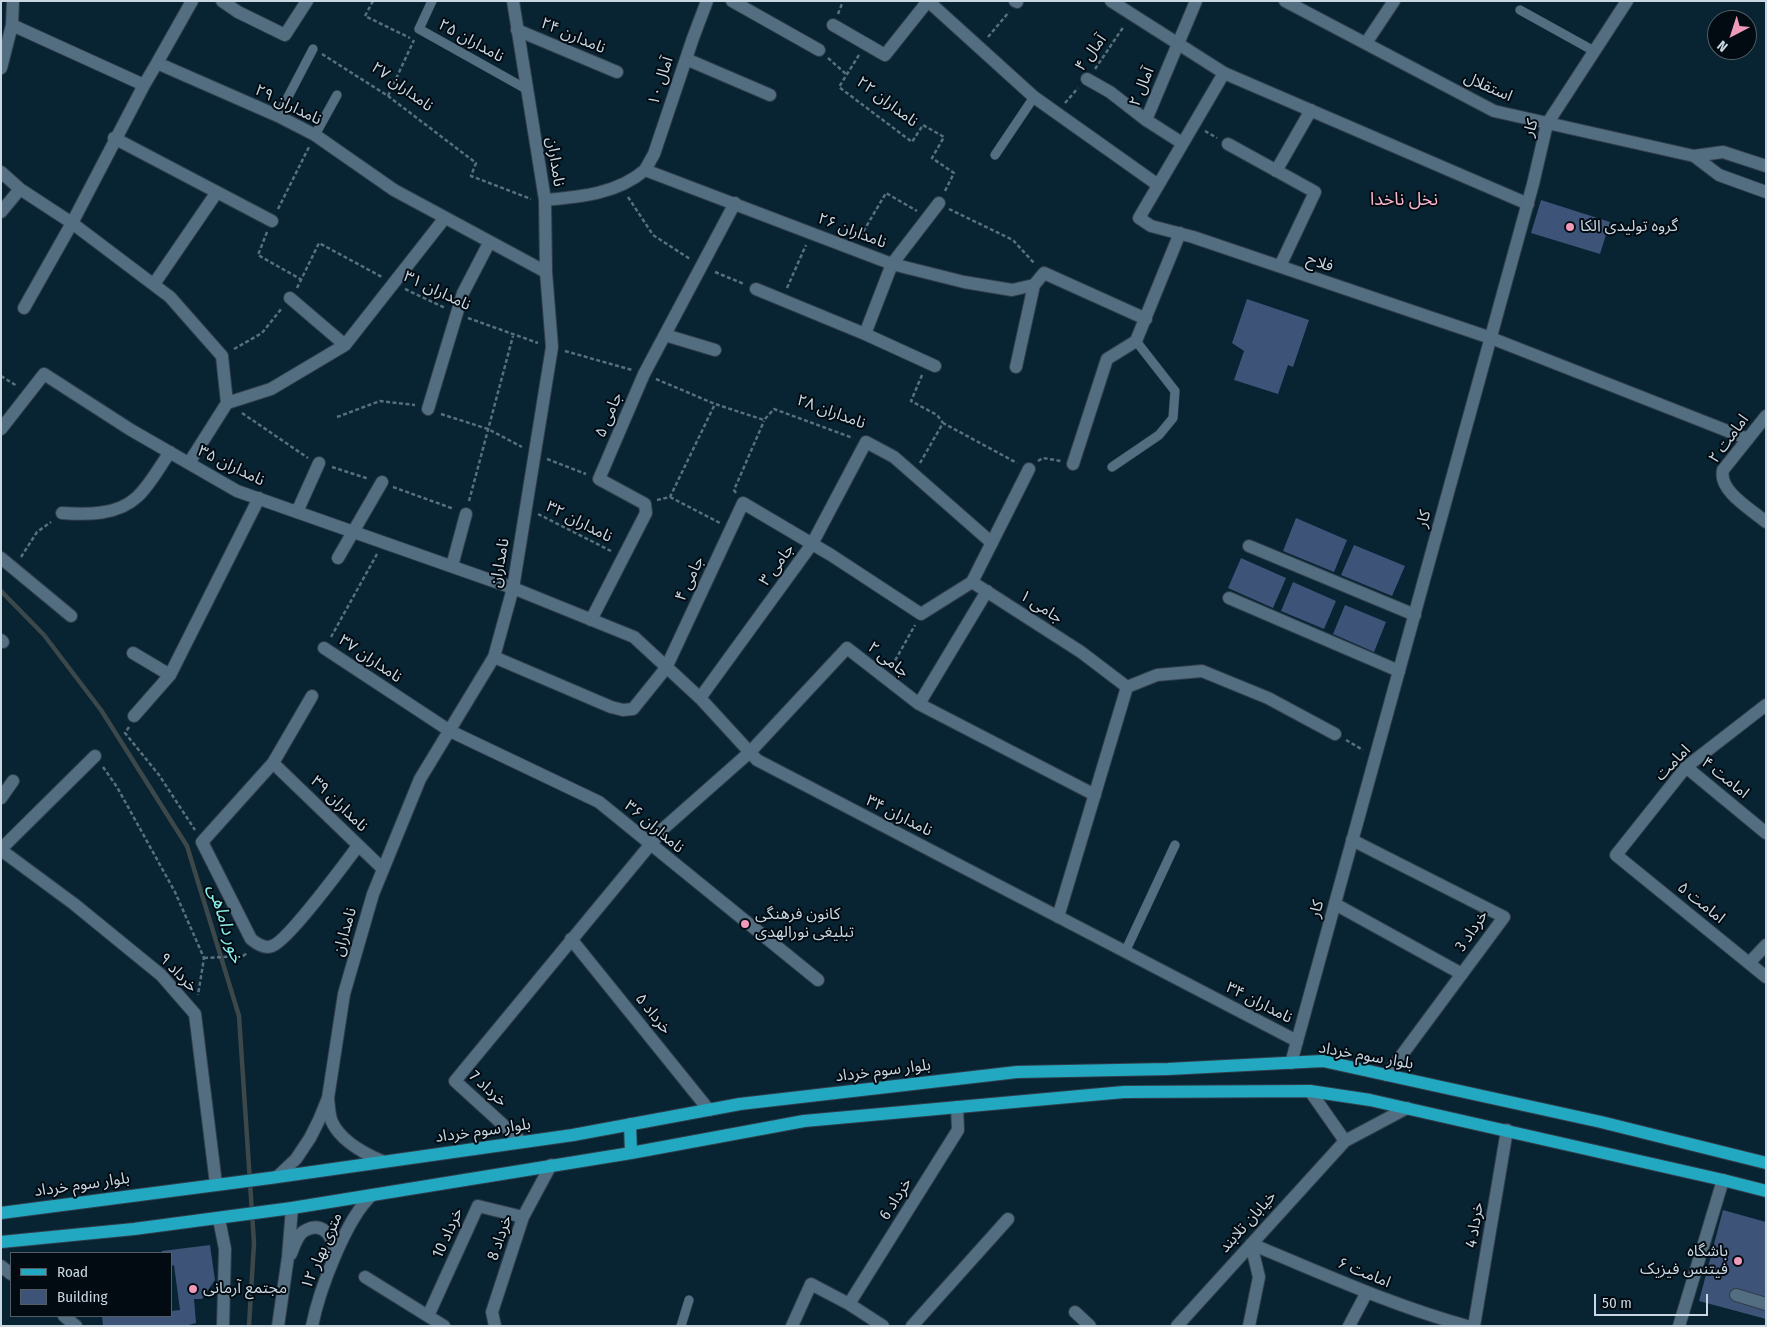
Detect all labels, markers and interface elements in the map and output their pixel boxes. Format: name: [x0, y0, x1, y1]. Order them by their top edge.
north arrow: [1707, 10, 1757, 60]
street label: نامدارن ۲۴: [538, 14, 608, 58]
street label: نامداران ۲۵: [435, 15, 507, 67]
street label: آمال ۴: [1071, 31, 1111, 75]
text: N: [1714, 37, 1731, 55]
street label: آمال ۱۰: [644, 54, 678, 108]
street label: نامداران ۲۷: [367, 58, 437, 116]
street label: آمال ۲: [1125, 64, 1159, 110]
street label: استقلال: [1461, 68, 1515, 106]
street label: نامداران ۲۲: [852, 73, 922, 131]
street label: نامداران ۲۹: [251, 81, 325, 129]
street label: کار: [1519, 117, 1543, 139]
street label: نامداران: [542, 136, 568, 188]
district label: نخل ناخدا: [1370, 189, 1438, 211]
street label: نامداران ۲۶: [815, 209, 889, 253]
place label: گروه تولیدی الکا: [1580, 217, 1678, 237]
marker: گروه تولیدی الکا: [1564, 221, 1576, 233]
street label: فلاح: [1304, 250, 1336, 276]
street label: نامداران ۳۱: [400, 267, 474, 315]
street label: جامی ۵: [591, 390, 627, 440]
street label: نامداران ۲۸: [794, 391, 868, 433]
street label: امامت ۲: [1705, 411, 1753, 467]
street label: نامداران ۳۵: [194, 442, 268, 490]
street label: نامداران ۳۲: [543, 497, 615, 547]
street label: کار: [1413, 508, 1435, 530]
street label: نامداران: [486, 537, 514, 589]
street label: جامی ۳: [755, 540, 799, 590]
street label: جامی ۴: [671, 554, 709, 604]
street label: جامی ۱: [1016, 586, 1066, 628]
street label: نامداران ۳۷: [335, 631, 405, 687]
street label: جامی ۲: [864, 638, 912, 682]
street label: امامت: [1651, 741, 1695, 785]
street label: امامت ۴: [1697, 753, 1753, 803]
street label: نامداران ۳۹: [306, 772, 372, 836]
street label: نامداران ۳۴: [863, 791, 935, 841]
street label: نامداران ۳۶: [620, 797, 688, 857]
street label: امامت ۵: [1673, 878, 1729, 928]
water label: خور داماهی: [203, 882, 247, 966]
street label: کار: [1306, 898, 1328, 920]
street label: نامداران: [329, 905, 361, 959]
place label: کانون فرهنگی تبلیغی نورالهدی: [755, 905, 854, 943]
street label: خرداد 3: [1451, 907, 1493, 955]
marker: کانون فرهنگی تبلیغی نورالهدی: [739, 918, 751, 930]
street label: خرداد ۹: [155, 949, 201, 997]
street label: نامداران ۳۴: [1223, 978, 1295, 1028]
street label: خرداد ۵: [631, 990, 675, 1038]
street label: بلوار سوم خرداد: [1317, 1038, 1415, 1074]
street label: بلوار سوم خرداد: [834, 1056, 932, 1086]
street label: خرداد 7: [465, 1067, 511, 1111]
street label: بلوار سوم خرداد: [434, 1115, 532, 1147]
street label: بلوار سوم خرداد: [33, 1169, 131, 1201]
street label: خرداد 6: [876, 1174, 916, 1224]
street label: خیابان تلابند: [1215, 1187, 1281, 1257]
street label: خرداد 4: [1462, 1201, 1488, 1249]
street label: خرداد 10: [429, 1205, 467, 1261]
street label: ۱۲ متری بهار: [297, 1210, 347, 1292]
street label: خرداد 8: [483, 1213, 517, 1263]
place label: باشگاه فیتنس فیزیک: [1640, 1242, 1728, 1280]
legend: [10, 1252, 172, 1317]
street label: امامت ۶: [1335, 1254, 1393, 1292]
marker: باشگاه فیتنس فیزیک: [1732, 1255, 1744, 1267]
text: Road: [57, 1263, 88, 1281]
place label: مجتمع آرمانی: [203, 1279, 287, 1299]
marker: مجتمع آرمانی: [187, 1283, 199, 1295]
scale bar: [1597, 1284, 1711, 1316]
text: Building: [57, 1288, 108, 1306]
text: 50 m: [1602, 1294, 1632, 1312]

